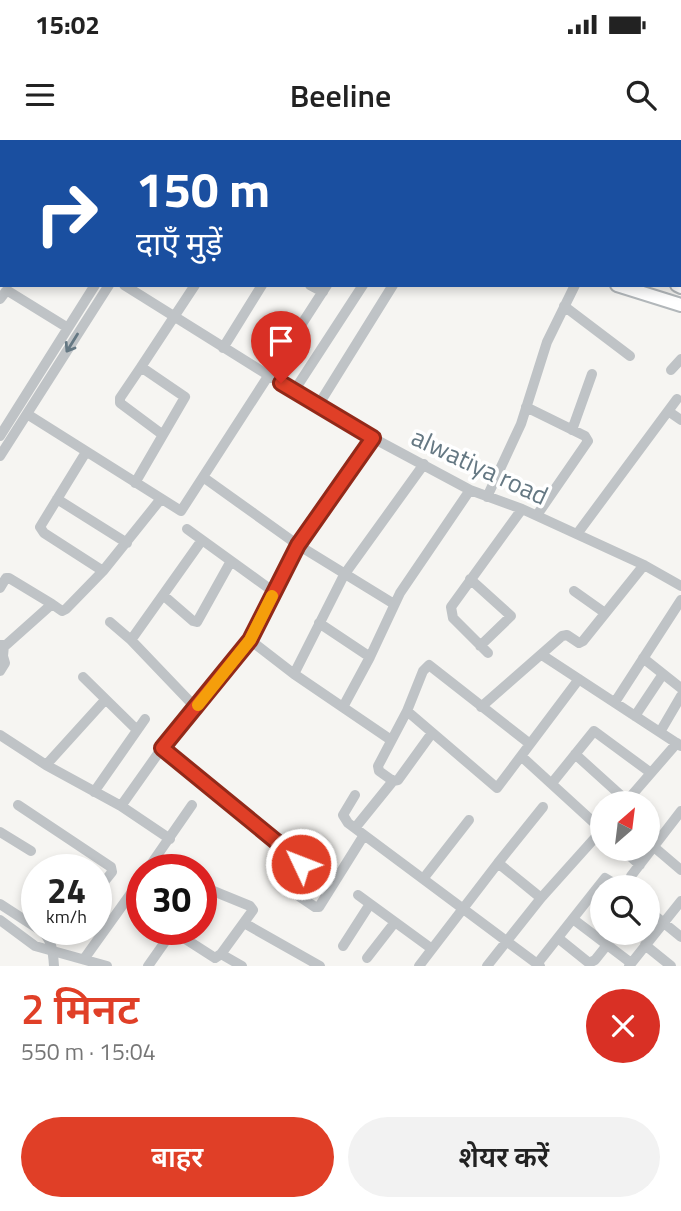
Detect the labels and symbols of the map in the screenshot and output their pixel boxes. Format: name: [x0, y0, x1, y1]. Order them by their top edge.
pin: [251, 311, 311, 383]
one-way arrow: [65, 333, 80, 352]
street label: alwatiya road: [405, 417, 555, 515]
north arrow: [590, 791, 660, 861]
position arrow: [264, 827, 338, 901]
speed limit sign: 30: [126, 854, 217, 945]

